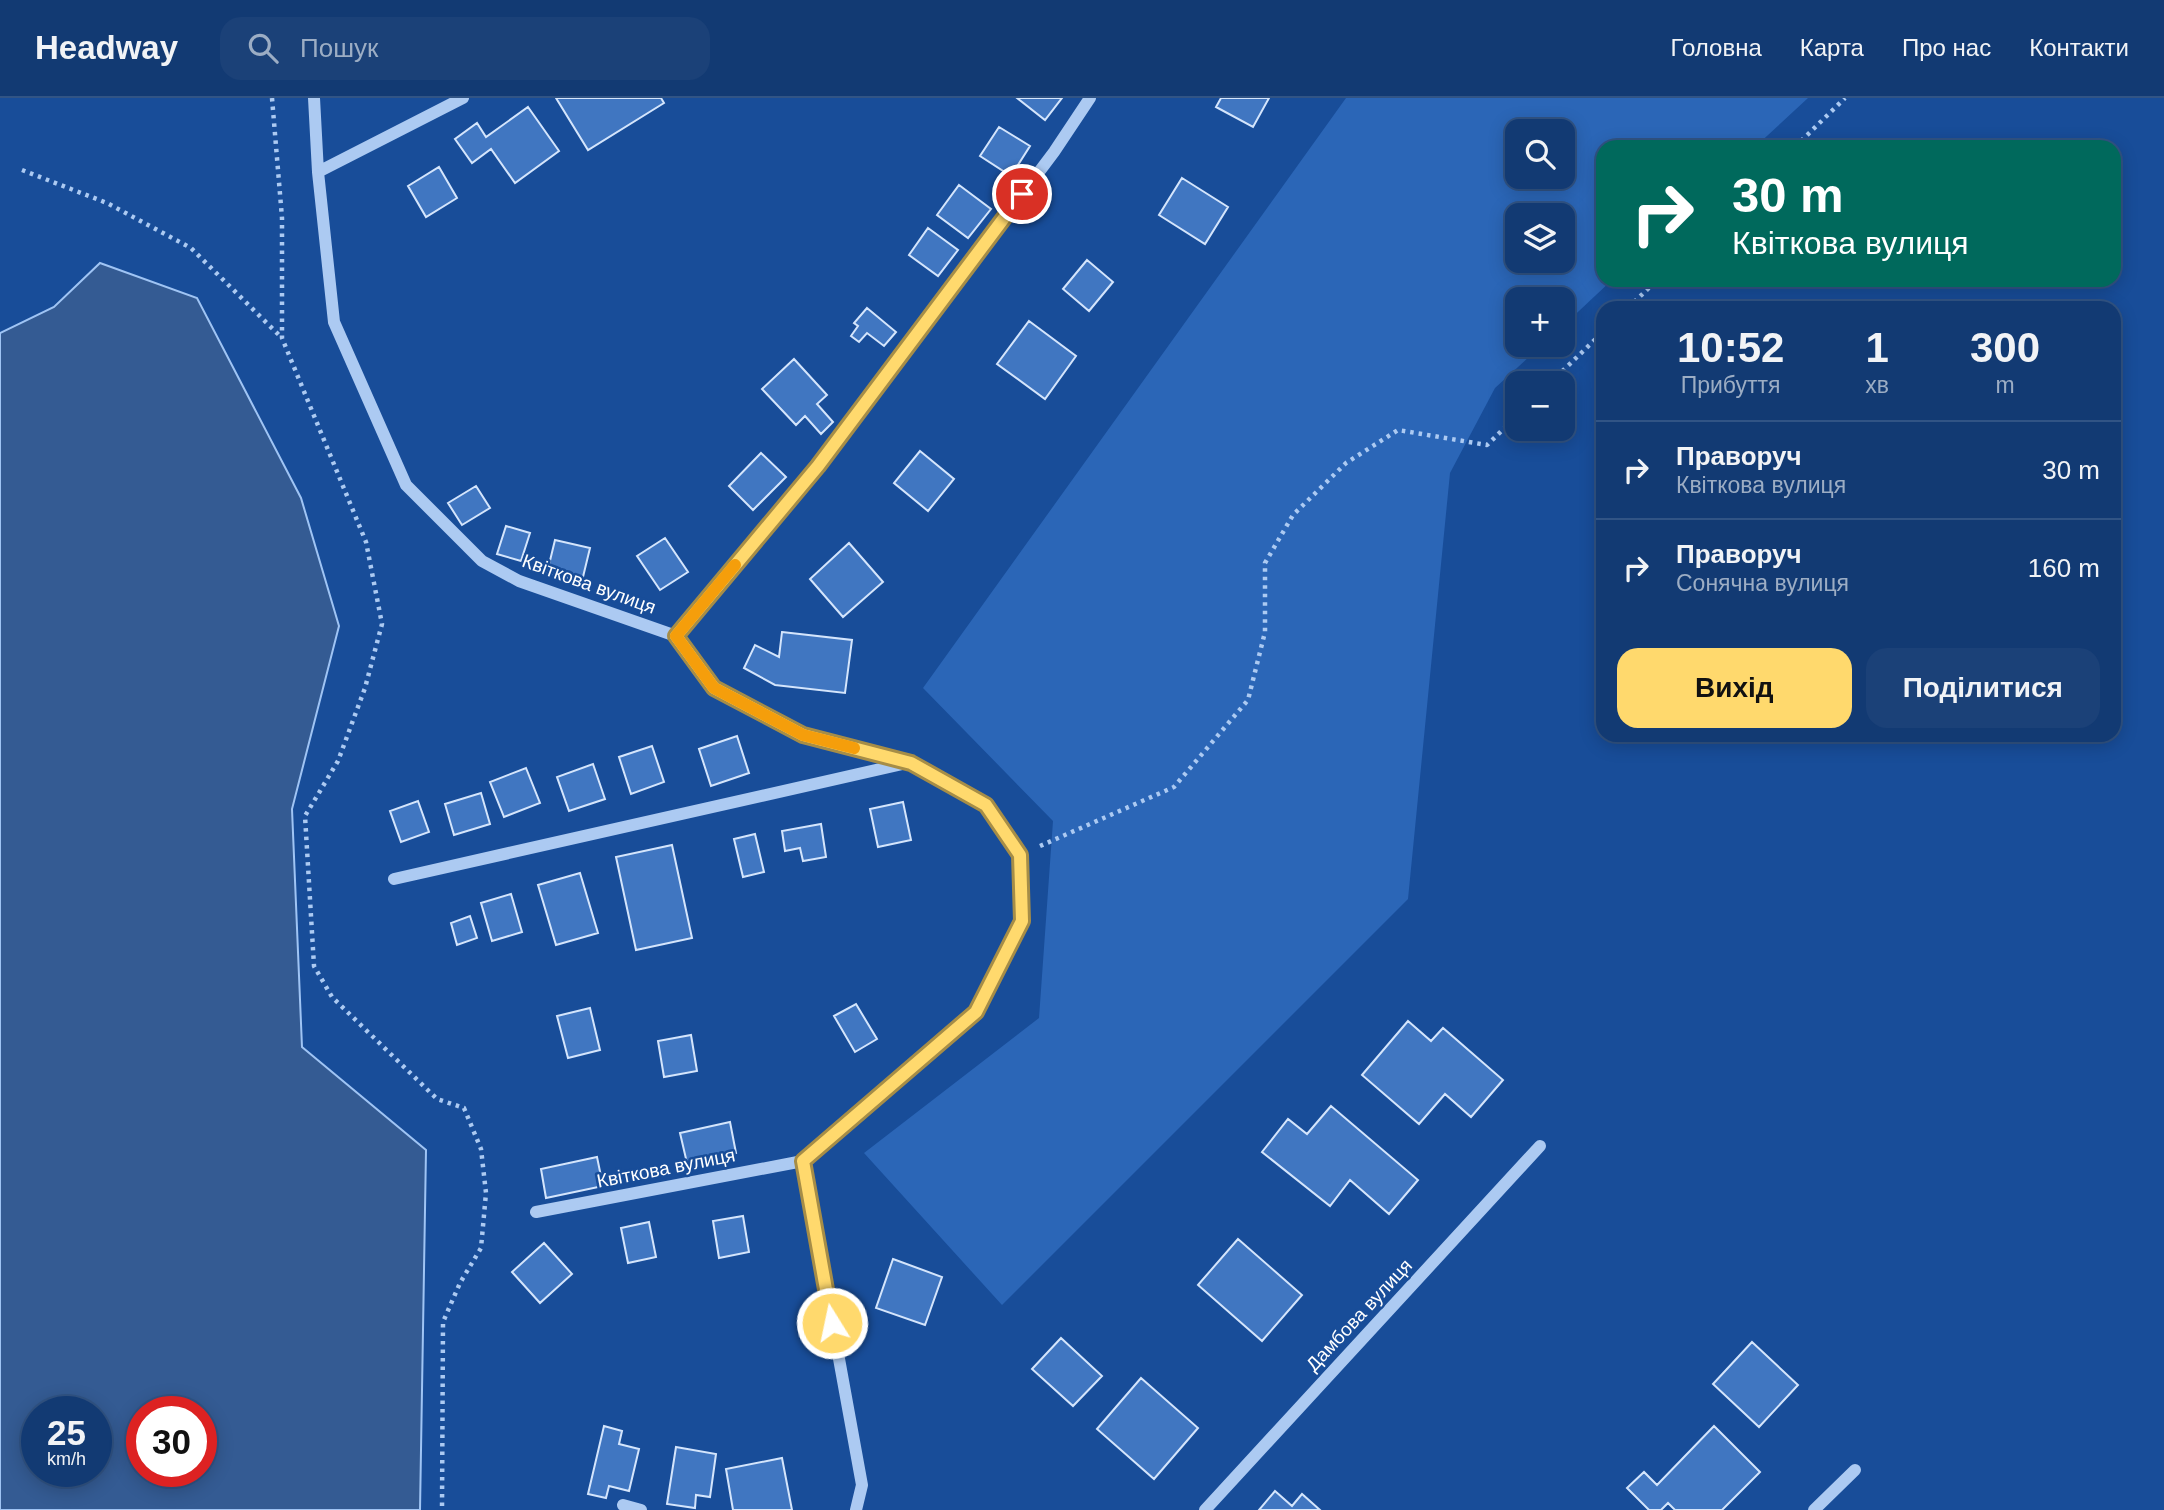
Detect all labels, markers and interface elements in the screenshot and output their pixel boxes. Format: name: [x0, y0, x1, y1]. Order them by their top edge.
search box: [220, 17, 710, 80]
text: Headway: [35, 29, 178, 66]
icon: search: [244, 29, 282, 67]
text: Пошук: [300, 33, 378, 63]
text: Головна: [1671, 34, 1762, 61]
text: Карта: [1800, 34, 1864, 61]
text: Про нас: [1902, 34, 1991, 61]
text: Контакти: [2029, 34, 2129, 61]
map controls: [1505, 119, 1575, 441]
button: search: [1505, 119, 1575, 189]
pin: [992, 164, 1052, 224]
icon: right: [1617, 168, 1708, 259]
text: 30 m: [1732, 168, 1844, 222]
icon: arrive: [1003, 175, 1041, 213]
button: layers: [1505, 203, 1575, 273]
text: Квіткова вулиця: [1732, 225, 1969, 261]
button: +: [1505, 287, 1575, 357]
text: 10:52: [1677, 324, 1784, 371]
text: 1: [1865, 324, 1889, 371]
text: 300: [1970, 324, 2040, 371]
button: −: [1505, 371, 1575, 441]
text: Прибуття: [1681, 372, 1781, 398]
text: хв: [1865, 372, 1889, 398]
text: m: [1995, 372, 2015, 398]
text: Праворуч: [1676, 441, 1802, 471]
icon: right: [1617, 451, 1655, 489]
text: 30 m: [2042, 455, 2100, 485]
text: Квіткова вулиця: [1676, 472, 1846, 498]
text: Праворуч: [1676, 539, 1802, 569]
icon: right: [1617, 549, 1655, 587]
street label: Квіткова вулиця: [519, 550, 659, 618]
text: 160 m: [2028, 553, 2100, 583]
text: Сонячна вулиця: [1676, 570, 1849, 596]
button: Вихід: [1617, 648, 1852, 728]
button: Поділитися: [1866, 648, 2100, 728]
street label: Квіткова вулиця: [595, 1144, 737, 1192]
street label: Дамбова вулиця: [1302, 1255, 1416, 1375]
position arrow: [795, 1286, 869, 1360]
speed limit sign: 30: [126, 1396, 217, 1487]
text: 25: [47, 1413, 86, 1452]
text: km/h: [47, 1449, 86, 1469]

